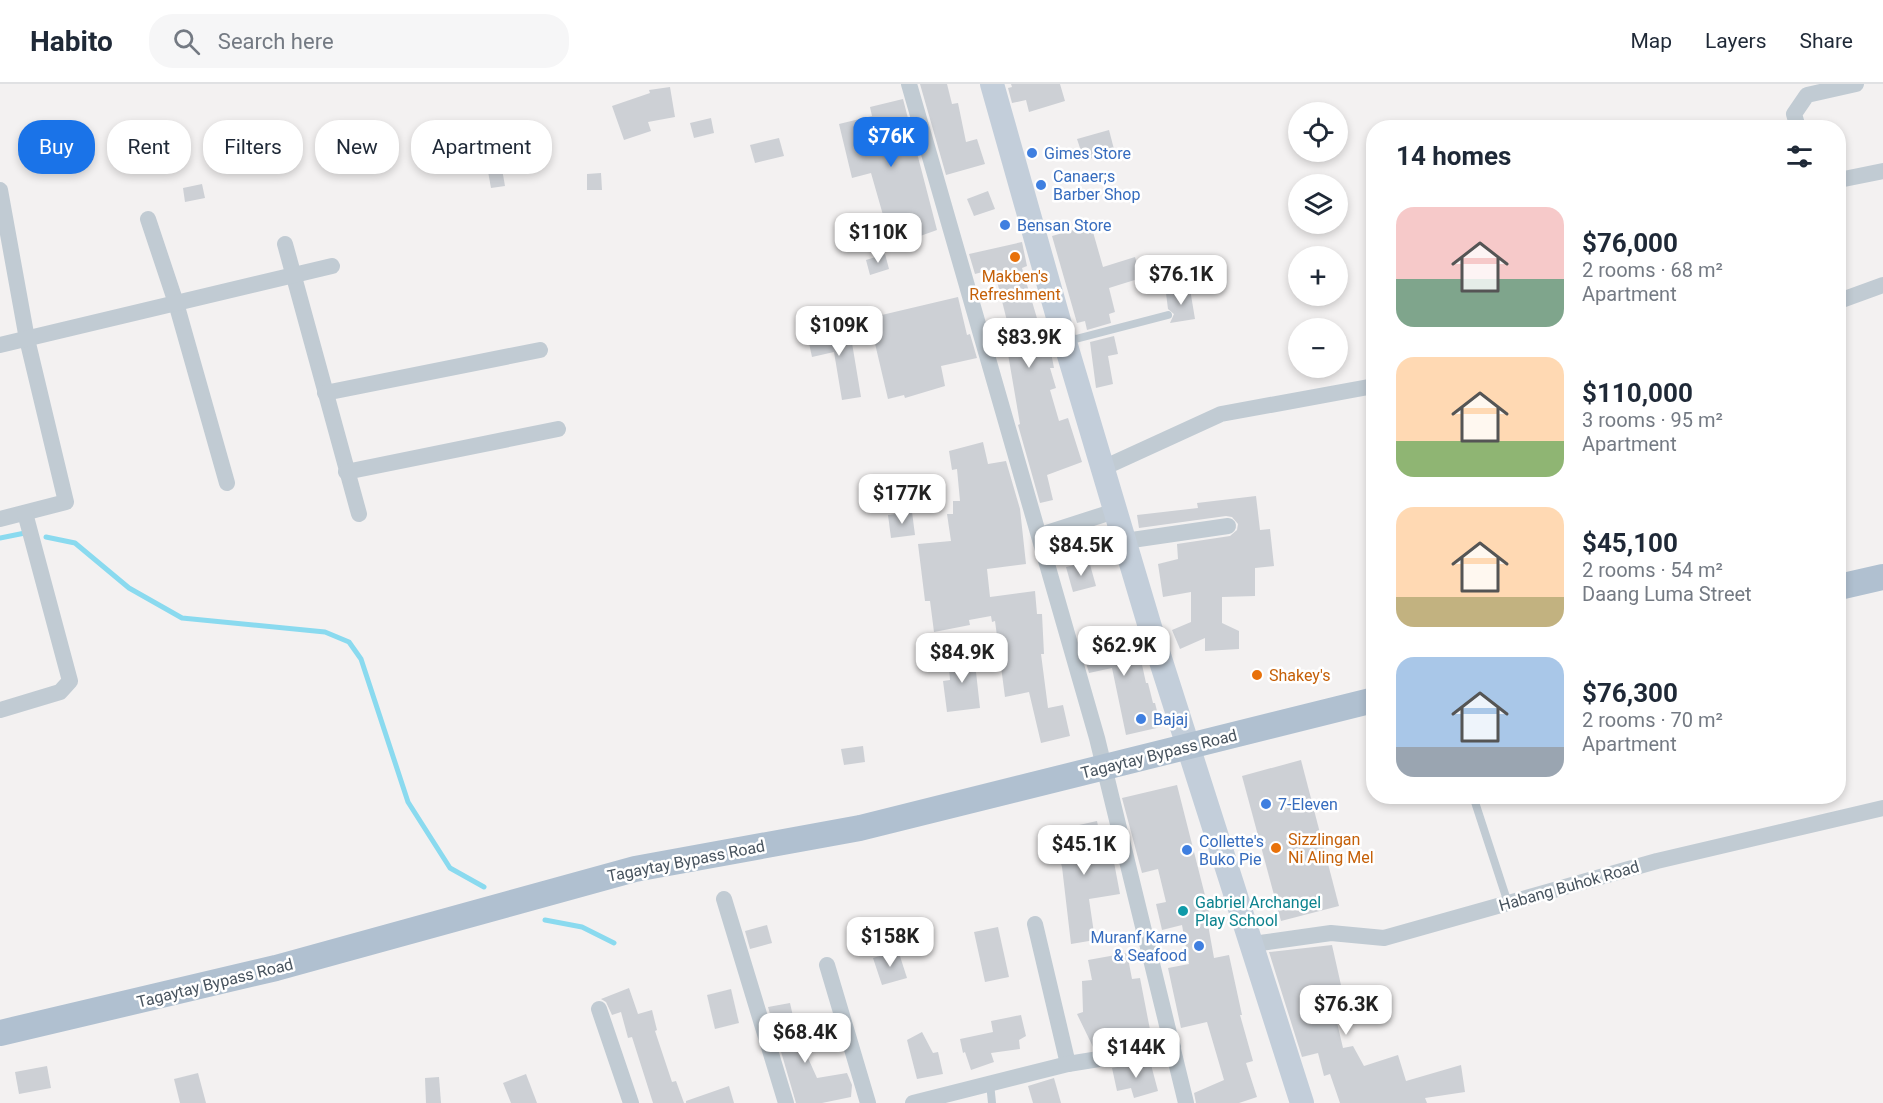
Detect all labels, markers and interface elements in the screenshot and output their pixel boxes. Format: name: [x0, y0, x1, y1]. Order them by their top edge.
search box: [149, 14, 569, 68]
text: Habito: [30, 25, 113, 58]
icon: search: [170, 25, 203, 58]
text: Search here: [218, 29, 334, 54]
text: Map: [1630, 29, 1672, 53]
text: Layers: [1705, 29, 1766, 53]
text: Share: [1799, 29, 1853, 53]
map controls: [1288, 102, 1348, 378]
button: locate: [1288, 102, 1348, 162]
pin: $76K: [855, 117, 927, 168]
chip: Buy: [18, 120, 95, 174]
chip: Rent: [107, 120, 191, 174]
chip: Filters: [203, 120, 303, 174]
chip: New: [315, 120, 399, 174]
chip: Apartment: [411, 120, 552, 174]
text: $76K: [867, 124, 915, 148]
icon: filters: [1783, 140, 1816, 173]
text: 14 homes: [1396, 141, 1511, 171]
place label: Gimes Store: [1044, 144, 1131, 163]
marker: Gimes Store: [1025, 146, 1039, 160]
place label: Canaer;s Barber Shop: [1053, 167, 1140, 204]
button: layers: [1288, 174, 1348, 234]
marker: Canaer;s Barber Shop: [1034, 178, 1048, 192]
pin: $110K: [836, 213, 920, 264]
place label: Bensan Store: [1017, 216, 1112, 235]
marker: Bensan Store: [998, 218, 1012, 232]
text: $110K: [849, 220, 907, 244]
text: $76,000: [1582, 228, 1678, 258]
icon: home: [1444, 231, 1516, 303]
button: +: [1288, 246, 1348, 306]
marker: Makben's Refreshment: [1008, 250, 1022, 264]
pin: $76.1K: [1132, 255, 1230, 306]
text: 2 rooms · 68 m²: [1582, 258, 1723, 282]
text: $76.1K: [1149, 262, 1213, 286]
place label: Makben's Refreshment: [969, 267, 1061, 304]
text: Apartment: [1582, 282, 1677, 306]
pin: $109K: [797, 306, 881, 357]
text: $109K: [810, 313, 868, 337]
pin: $83.9K: [980, 318, 1078, 369]
button: −: [1288, 318, 1348, 378]
text: $83.9K: [997, 325, 1061, 349]
text: $110,000: [1582, 378, 1693, 408]
icon: home: [1444, 381, 1516, 453]
text: 3 rooms · 95 m²: [1582, 408, 1723, 432]
text: Apartment: [1582, 432, 1677, 456]
pin: $177K: [860, 474, 944, 525]
text: $177K: [873, 481, 931, 505]
pin: $84.5K: [1032, 526, 1130, 577]
text: $45,100: [1582, 528, 1678, 558]
icon: home: [1444, 531, 1516, 603]
text: $84.5K: [1049, 533, 1113, 557]
text: 2 rooms · 54 m²: [1582, 558, 1723, 582]
text: Daang Luma Street: [1582, 582, 1752, 606]
pin: $62.9K: [1075, 626, 1173, 677]
pin: $84.9K: [913, 633, 1011, 684]
text: $62.9K: [1092, 633, 1156, 657]
text: $84.9K: [930, 640, 994, 664]
place label: Shakey's: [1269, 666, 1330, 685]
marker: Shakey's: [1250, 668, 1264, 682]
text: $76,300: [1582, 678, 1678, 708]
icon: home: [1444, 681, 1516, 753]
text: 2 rooms · 70 m²: [1582, 708, 1723, 732]
place label: Bajaj: [1153, 710, 1188, 729]
marker: Bajaj: [1134, 712, 1148, 726]
street label: Tagaytay Bypass Road: [1079, 725, 1239, 783]
text: Apartment: [1582, 732, 1677, 756]
place label: 7-Eleven: [1278, 795, 1338, 814]
marker: 7-Eleven: [1259, 797, 1273, 811]
pin: $45.1K: [1035, 825, 1133, 876]
place label: Sizzlingan Ni Aling Mel: [1288, 830, 1374, 867]
text: $45.1K: [1052, 832, 1116, 856]
place label: Collette's Buko Pie: [1199, 832, 1264, 869]
street label: Tagaytay Bypass Road: [606, 836, 766, 886]
marker: Sizzlingan Ni Aling Mel: [1269, 841, 1283, 855]
marker: Collette's Buko Pie: [1180, 843, 1194, 857]
street label: Habang Buhok Road: [1497, 857, 1641, 915]
place label: Gabriel Archangel Play School: [1195, 893, 1321, 930]
marker: Gabriel Archangel Play School: [1176, 904, 1190, 918]
pin: $158K: [848, 917, 932, 968]
text: $158K: [861, 924, 919, 948]
place label: Muranf Karne & Seafood: [1091, 928, 1187, 965]
marker: Muranf Karne & Seafood: [1192, 939, 1206, 953]
street label: Tagaytay Bypass Road: [135, 954, 295, 1012]
pin: $76.3K: [1297, 985, 1395, 1036]
text: $76.3K: [1314, 992, 1378, 1016]
pin: $68.4K: [756, 1013, 854, 1064]
text: $68.4K: [773, 1020, 837, 1044]
pin: $144K: [1094, 1028, 1178, 1079]
text: $144K: [1107, 1035, 1165, 1059]

